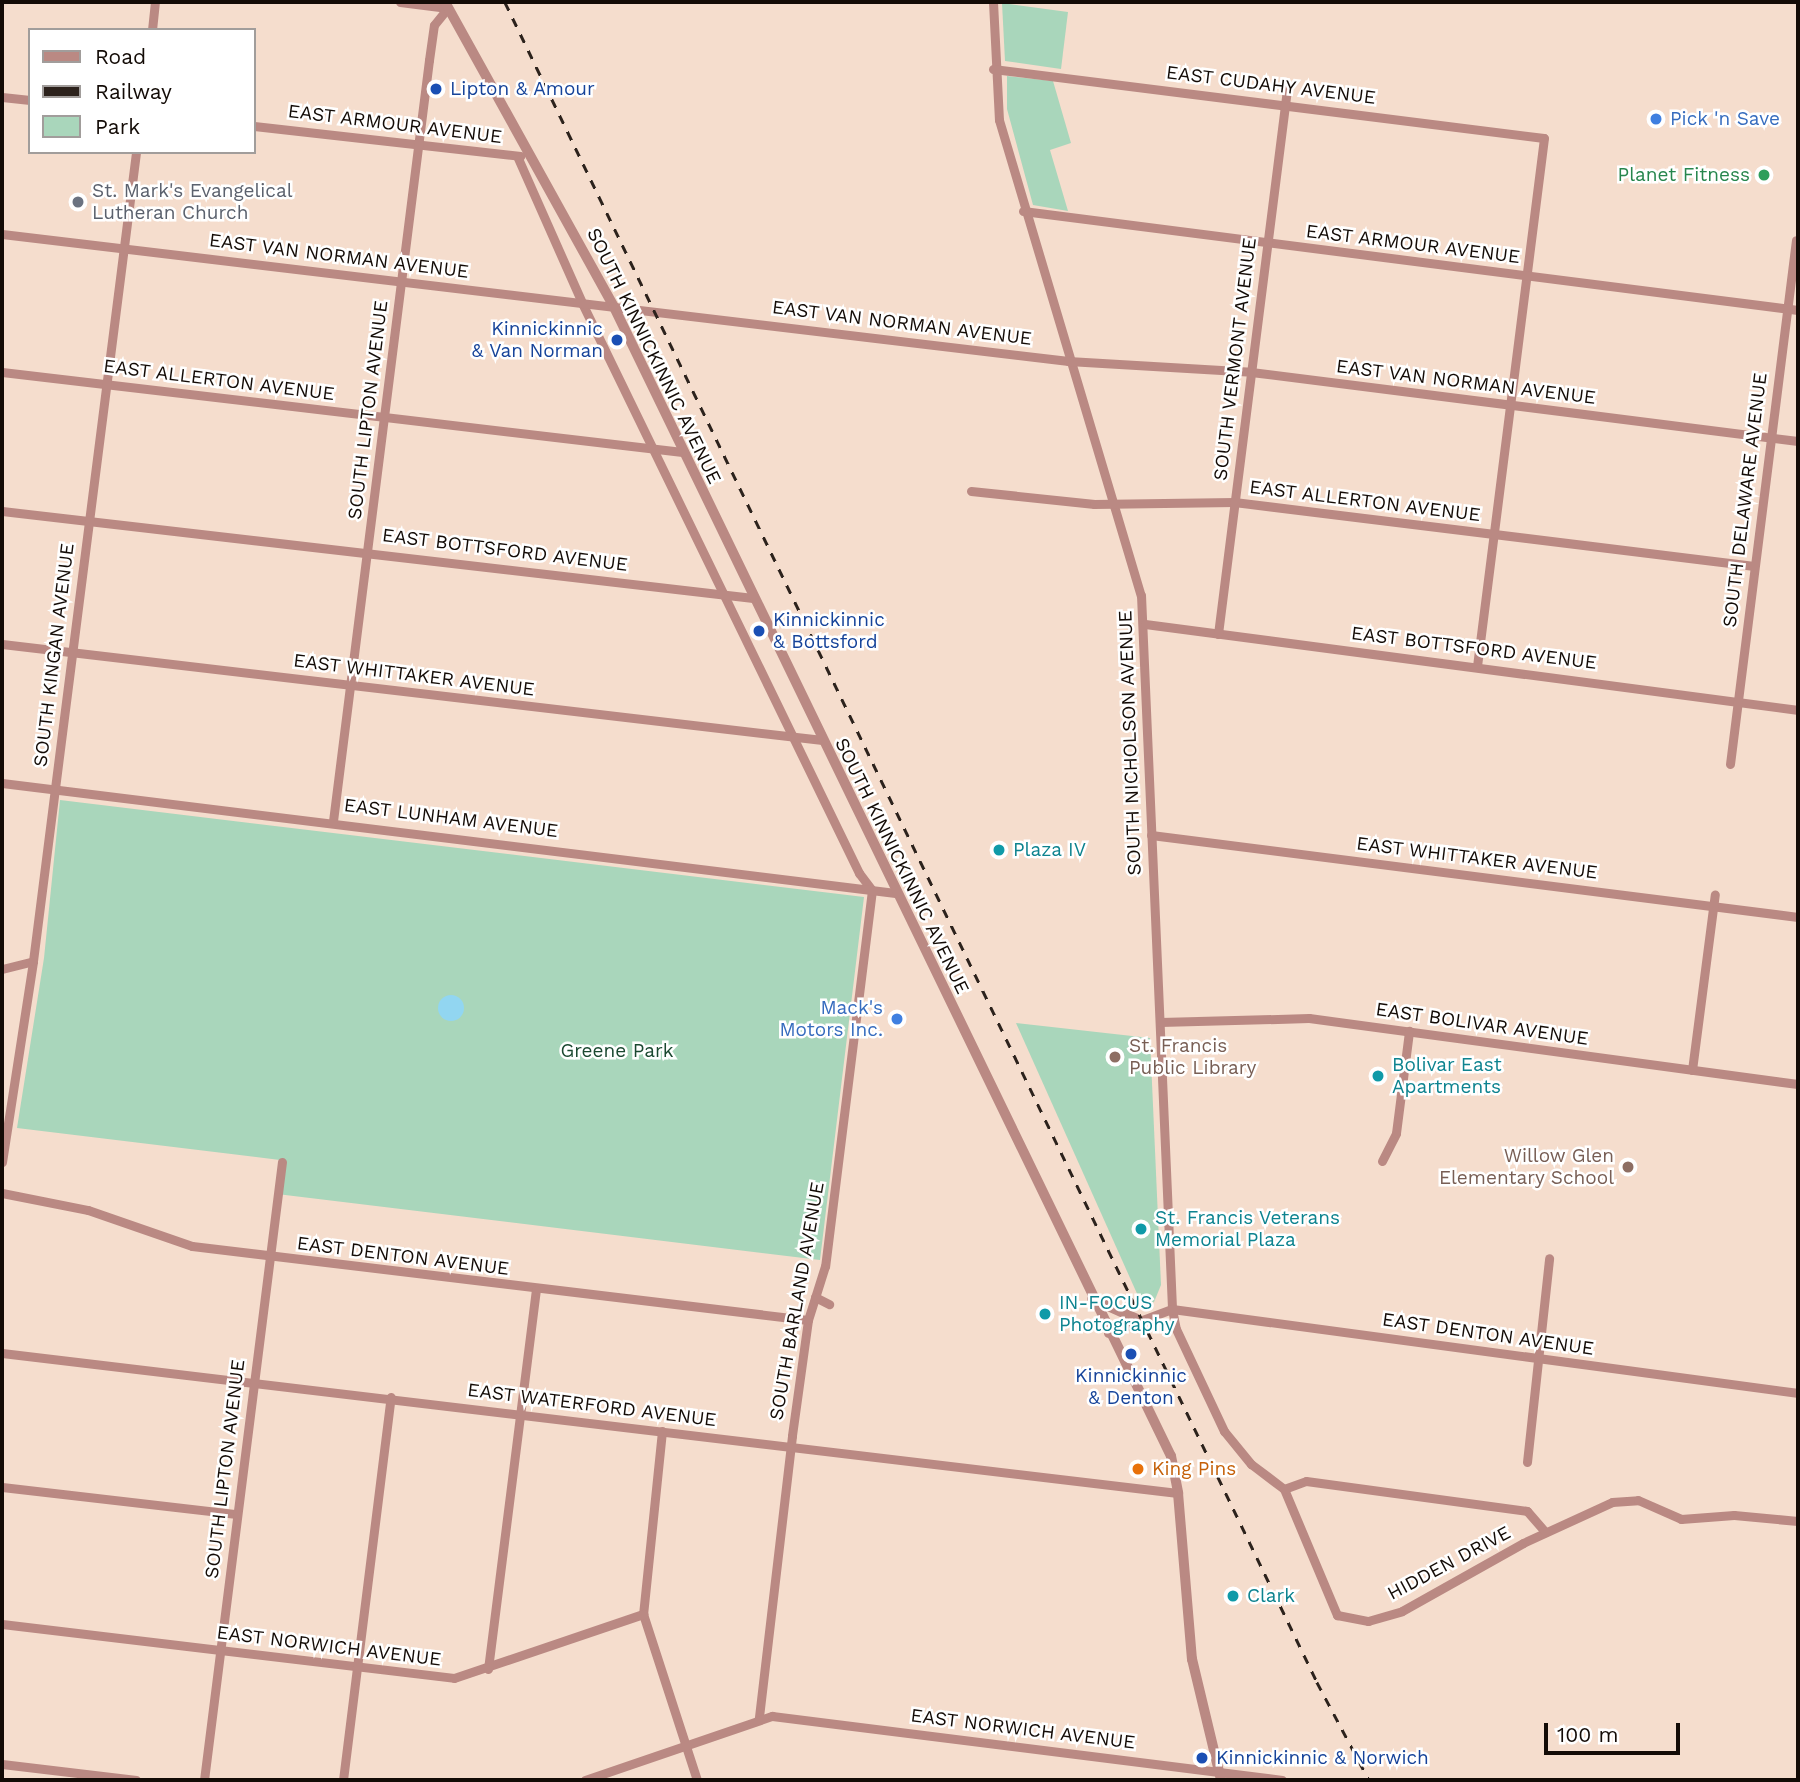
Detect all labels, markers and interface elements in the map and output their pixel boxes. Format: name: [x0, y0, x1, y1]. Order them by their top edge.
legend: [28, 28, 256, 154]
text: Road: [95, 44, 146, 69]
street label: EAST CUDAHY AVENUE: [1164, 61, 1378, 109]
place label: Lipton & Amour: [450, 78, 596, 100]
text: Railway: [95, 79, 172, 104]
marker: Lipton & Amour: [428, 81, 444, 97]
street label: EAST ARMOUR AVENUE: [286, 99, 504, 149]
place label: Pick 'n Save: [1670, 108, 1780, 130]
marker: Pick 'n Save: [1648, 111, 1664, 127]
text: Park: [95, 114, 140, 139]
place label: Planet Fitness: [1618, 164, 1750, 186]
marker: Planet Fitness: [1756, 167, 1772, 183]
place label: St. Mark's Evangelical Lutheran Church: [92, 180, 293, 224]
marker: St. Mark's Evangelical Lutheran Church: [70, 194, 86, 210]
street label: EAST ARMOUR AVENUE: [1304, 219, 1522, 269]
street label: SOUTH KINNICKINNIC AVENUE: [582, 224, 726, 488]
street label: EAST VAN NORMAN AVENUE: [207, 229, 471, 283]
street label: SOUTH VERMONT AVENUE: [1209, 235, 1261, 483]
street label: EAST VAN NORMAN AVENUE: [770, 296, 1034, 350]
street label: SOUTH LIPTON AVENUE: [343, 299, 393, 521]
place label: Kinnickinnic & Van Norman: [471, 318, 603, 362]
marker: Kinnickinnic & Van Norman: [609, 332, 625, 348]
street label: EAST ALLERTON AVENUE: [101, 354, 337, 406]
street label: EAST VAN NORMAN AVENUE: [1334, 355, 1598, 409]
street label: SOUTH DELAWARE AVENUE: [1718, 371, 1772, 629]
street label: EAST ALLERTON AVENUE: [1247, 475, 1483, 527]
street label: EAST BOTTSFORD AVENUE: [380, 524, 630, 576]
street label: SOUTH KINGAN AVENUE: [29, 542, 79, 768]
place label: Kinnickinnic & Bottsford: [773, 609, 885, 653]
street label: SOUTH NICHOLSON AVENUE: [1114, 610, 1146, 876]
street label: EAST BOTTSFORD AVENUE: [1349, 622, 1599, 674]
marker: Kinnickinnic & Bottsford: [751, 623, 767, 639]
street label: EAST WHITTAKER AVENUE: [291, 649, 537, 701]
street label: SOUTH KINNICKINNIC AVENUE: [830, 734, 974, 998]
street label: EAST LUNHAM AVENUE: [342, 793, 560, 843]
street label: EAST WHITTAKER AVENUE: [1354, 832, 1600, 884]
place label: Plaza IV: [1013, 839, 1086, 861]
marker: Plaza IV: [991, 842, 1007, 858]
place label: Mack's Motors Inc.: [780, 997, 883, 1041]
street label: EAST BOLIVAR AVENUE: [1374, 998, 1590, 1050]
marker: Mack's Motors Inc.: [889, 1011, 905, 1027]
place label: St. Francis Public Library: [1129, 1035, 1256, 1079]
park label: Greene Park: [560, 1040, 674, 1062]
marker: St. Francis Public Library: [1107, 1049, 1123, 1065]
place label: Bolivar East Apartments: [1392, 1054, 1502, 1098]
marker: Bolivar East Apartments: [1370, 1068, 1386, 1084]
place label: Willow Glen Elementary School: [1438, 1145, 1614, 1189]
marker: Willow Glen Elementary School: [1620, 1159, 1636, 1175]
street label: SOUTH BARLAND AVENUE: [765, 1180, 829, 1422]
place label: St. Francis Veterans Memorial Plaza: [1155, 1207, 1341, 1251]
marker: St. Francis Veterans Memorial Plaza: [1133, 1221, 1149, 1237]
street label: EAST DENTON AVENUE: [295, 1232, 511, 1280]
place label: IN-FOCUS Photography: [1059, 1292, 1175, 1336]
marker: IN-FOCUS Photography: [1037, 1306, 1053, 1322]
street label: EAST DENTON AVENUE: [1380, 1308, 1596, 1360]
marker: Kinnickinnic & Denton: [1123, 1346, 1139, 1362]
street label: SOUTH LIPTON AVENUE: [200, 1358, 250, 1580]
place label: Kinnickinnic & Denton: [1075, 1365, 1187, 1409]
street label: EAST WATERFORD AVENUE: [465, 1378, 719, 1432]
place label: King Pins: [1152, 1458, 1236, 1480]
marker: King Pins: [1130, 1461, 1146, 1477]
street label: HIDDEN DRIVE: [1384, 1521, 1514, 1605]
place label: Clark: [1247, 1585, 1295, 1607]
marker: Clark: [1225, 1588, 1241, 1604]
street label: EAST NORWICH AVENUE: [215, 1621, 443, 1671]
street label: EAST NORWICH AVENUE: [909, 1704, 1137, 1754]
scale bar: [1548, 1708, 1685, 1752]
text: 100 m: [1557, 1722, 1619, 1747]
place label: Kinnickinnic & Norwich: [1216, 1747, 1429, 1769]
marker: Kinnickinnic & Norwich: [1194, 1750, 1210, 1766]

